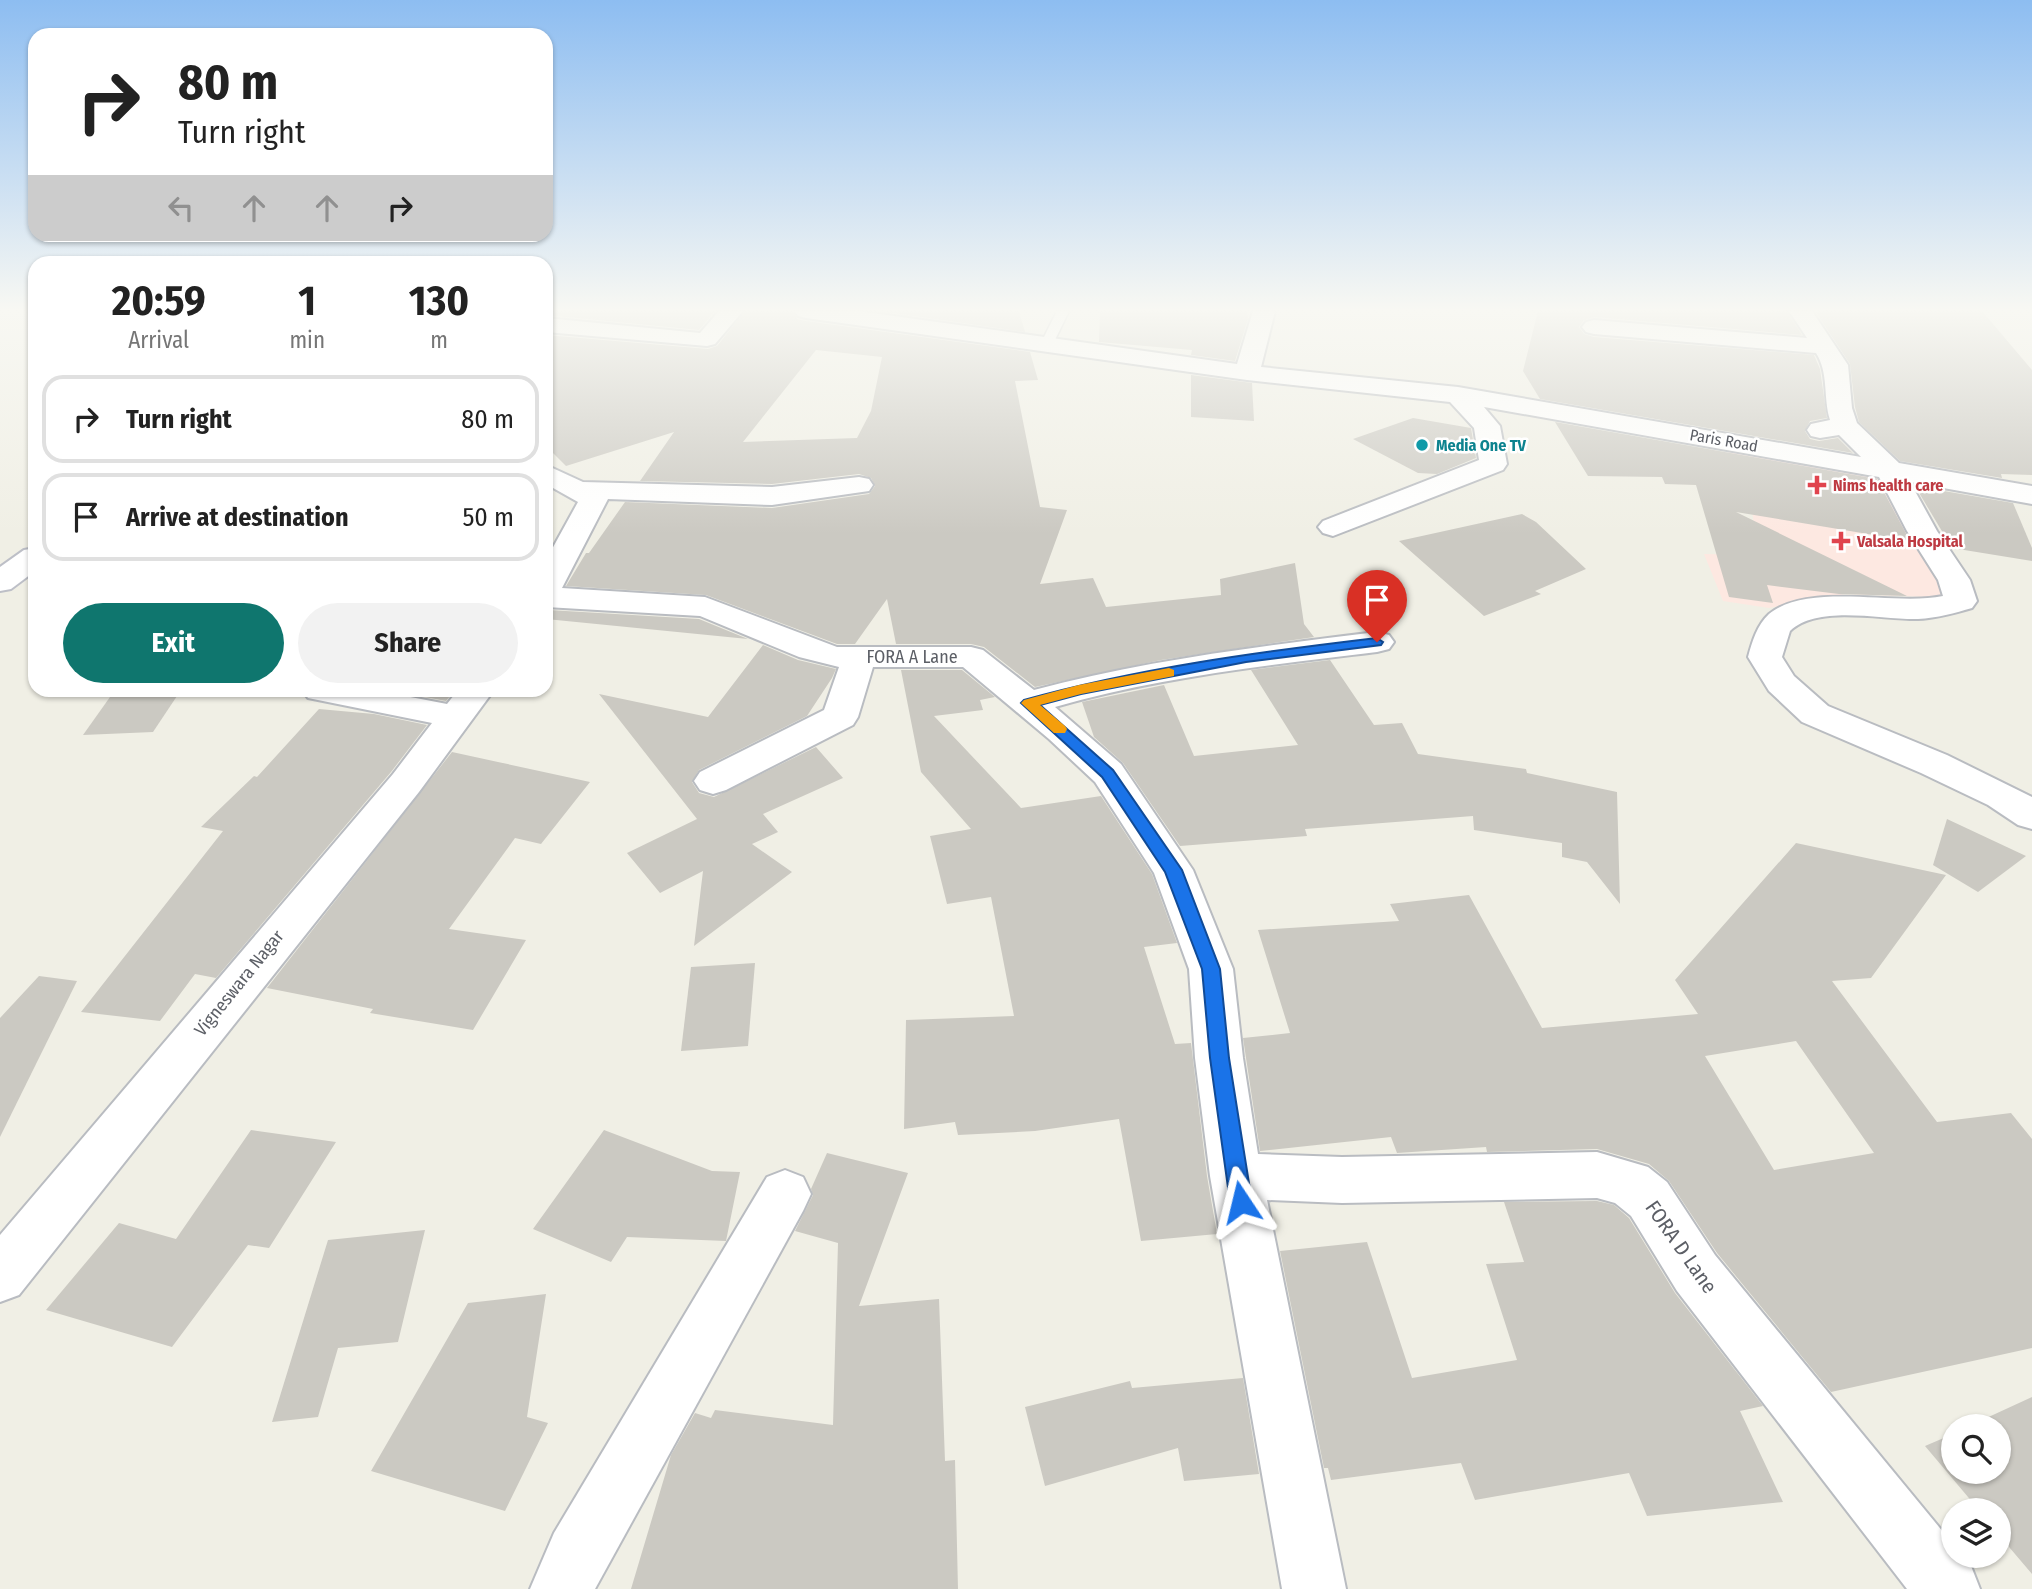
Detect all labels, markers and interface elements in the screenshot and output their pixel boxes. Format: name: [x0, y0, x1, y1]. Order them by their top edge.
text: 80 m: [178, 53, 278, 112]
icon: right: [63, 56, 154, 147]
text: Turn right: [178, 113, 305, 151]
icon: left: [162, 189, 200, 227]
icon: ahead: [235, 189, 273, 227]
icon: ahead: [308, 189, 346, 227]
icon: right: [381, 189, 419, 227]
text: 20:59: [112, 276, 206, 326]
text: 1: [298, 276, 316, 326]
text: 130: [409, 276, 469, 326]
text: Arrival: [128, 326, 189, 354]
text: min: [289, 326, 325, 354]
text: m: [430, 326, 448, 354]
icon: right: [67, 400, 105, 438]
text: Turn right: [126, 404, 232, 435]
text: 80 m: [461, 404, 514, 435]
street label: Paris Road: [1688, 425, 1759, 456]
place label: Media One TV: [1436, 436, 1527, 455]
marker: Media One TV: [1414, 437, 1430, 453]
marker: Nims health care: [1807, 475, 1827, 495]
place label: Nims health care: [1833, 476, 1943, 495]
icon: arrive: [67, 498, 105, 536]
text: Arrive at destination: [126, 502, 349, 533]
text: 50 m: [462, 502, 514, 533]
marker: Valsala Hospital: [1831, 531, 1851, 551]
place label: Valsala Hospital: [1856, 532, 1963, 551]
pin: [1347, 570, 1407, 642]
icon: arrive: [1358, 581, 1396, 619]
button: Exit: [63, 603, 284, 683]
button: Share: [298, 603, 518, 683]
street label: FORA A Lane: [866, 646, 958, 668]
street label: Vigneswara Nagar: [190, 925, 289, 1040]
position arrow: [1204, 1165, 1278, 1239]
street label: FORA D Lane: [1640, 1196, 1722, 1298]
map controls: [1941, 1414, 2011, 1568]
button: search: [1941, 1414, 2011, 1484]
button: layers: [1941, 1498, 2011, 1568]

